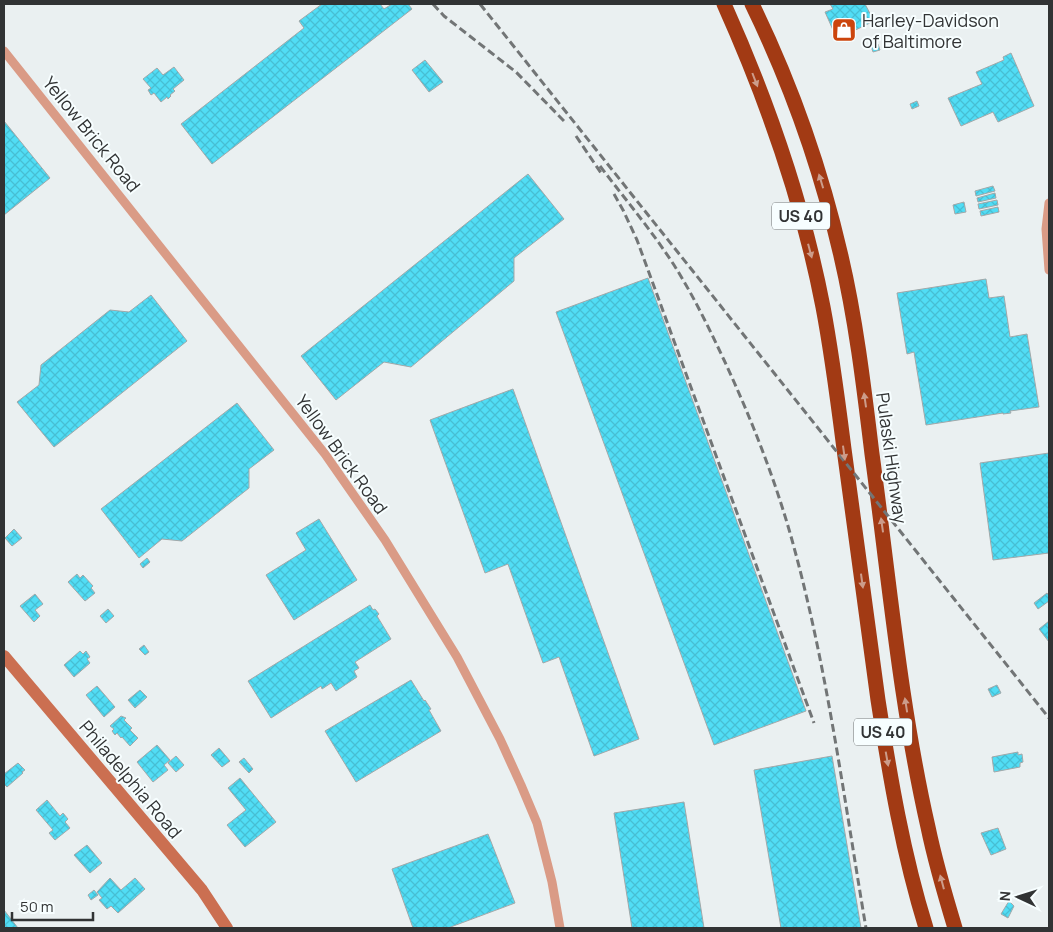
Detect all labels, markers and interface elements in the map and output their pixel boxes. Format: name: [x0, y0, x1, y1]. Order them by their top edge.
place label: Harley-Davidson of Baltimore: [862, 8, 999, 53]
shop icon: Harley-Davidson of Baltimore: [831, 17, 857, 43]
street label: Yellow Brick Road: [38, 71, 146, 197]
one-way arrow: [751, 73, 759, 88]
one-way arrow: [817, 173, 824, 188]
road number: US 40: [772, 202, 830, 230]
one-way arrow: [807, 244, 815, 259]
street label: Yellow Brick Road: [291, 389, 393, 519]
one-way arrow: [861, 391, 869, 407]
street label: Pulaski Highway: [871, 391, 913, 526]
one-way arrow: [841, 445, 849, 461]
one-way arrow: [877, 516, 885, 532]
one-way arrow: [858, 573, 866, 589]
one-way arrow: [901, 697, 909, 713]
street label: Philadelphia Road: [75, 715, 187, 843]
road number: US 40: [854, 719, 912, 746]
one-way arrow: [884, 751, 892, 767]
north arrow: [993, 872, 1043, 922]
one-way arrow: [937, 874, 945, 889]
scale bar: [12, 890, 94, 922]
text: N: [995, 890, 1014, 902]
text: 50 m: [20, 896, 54, 917]

